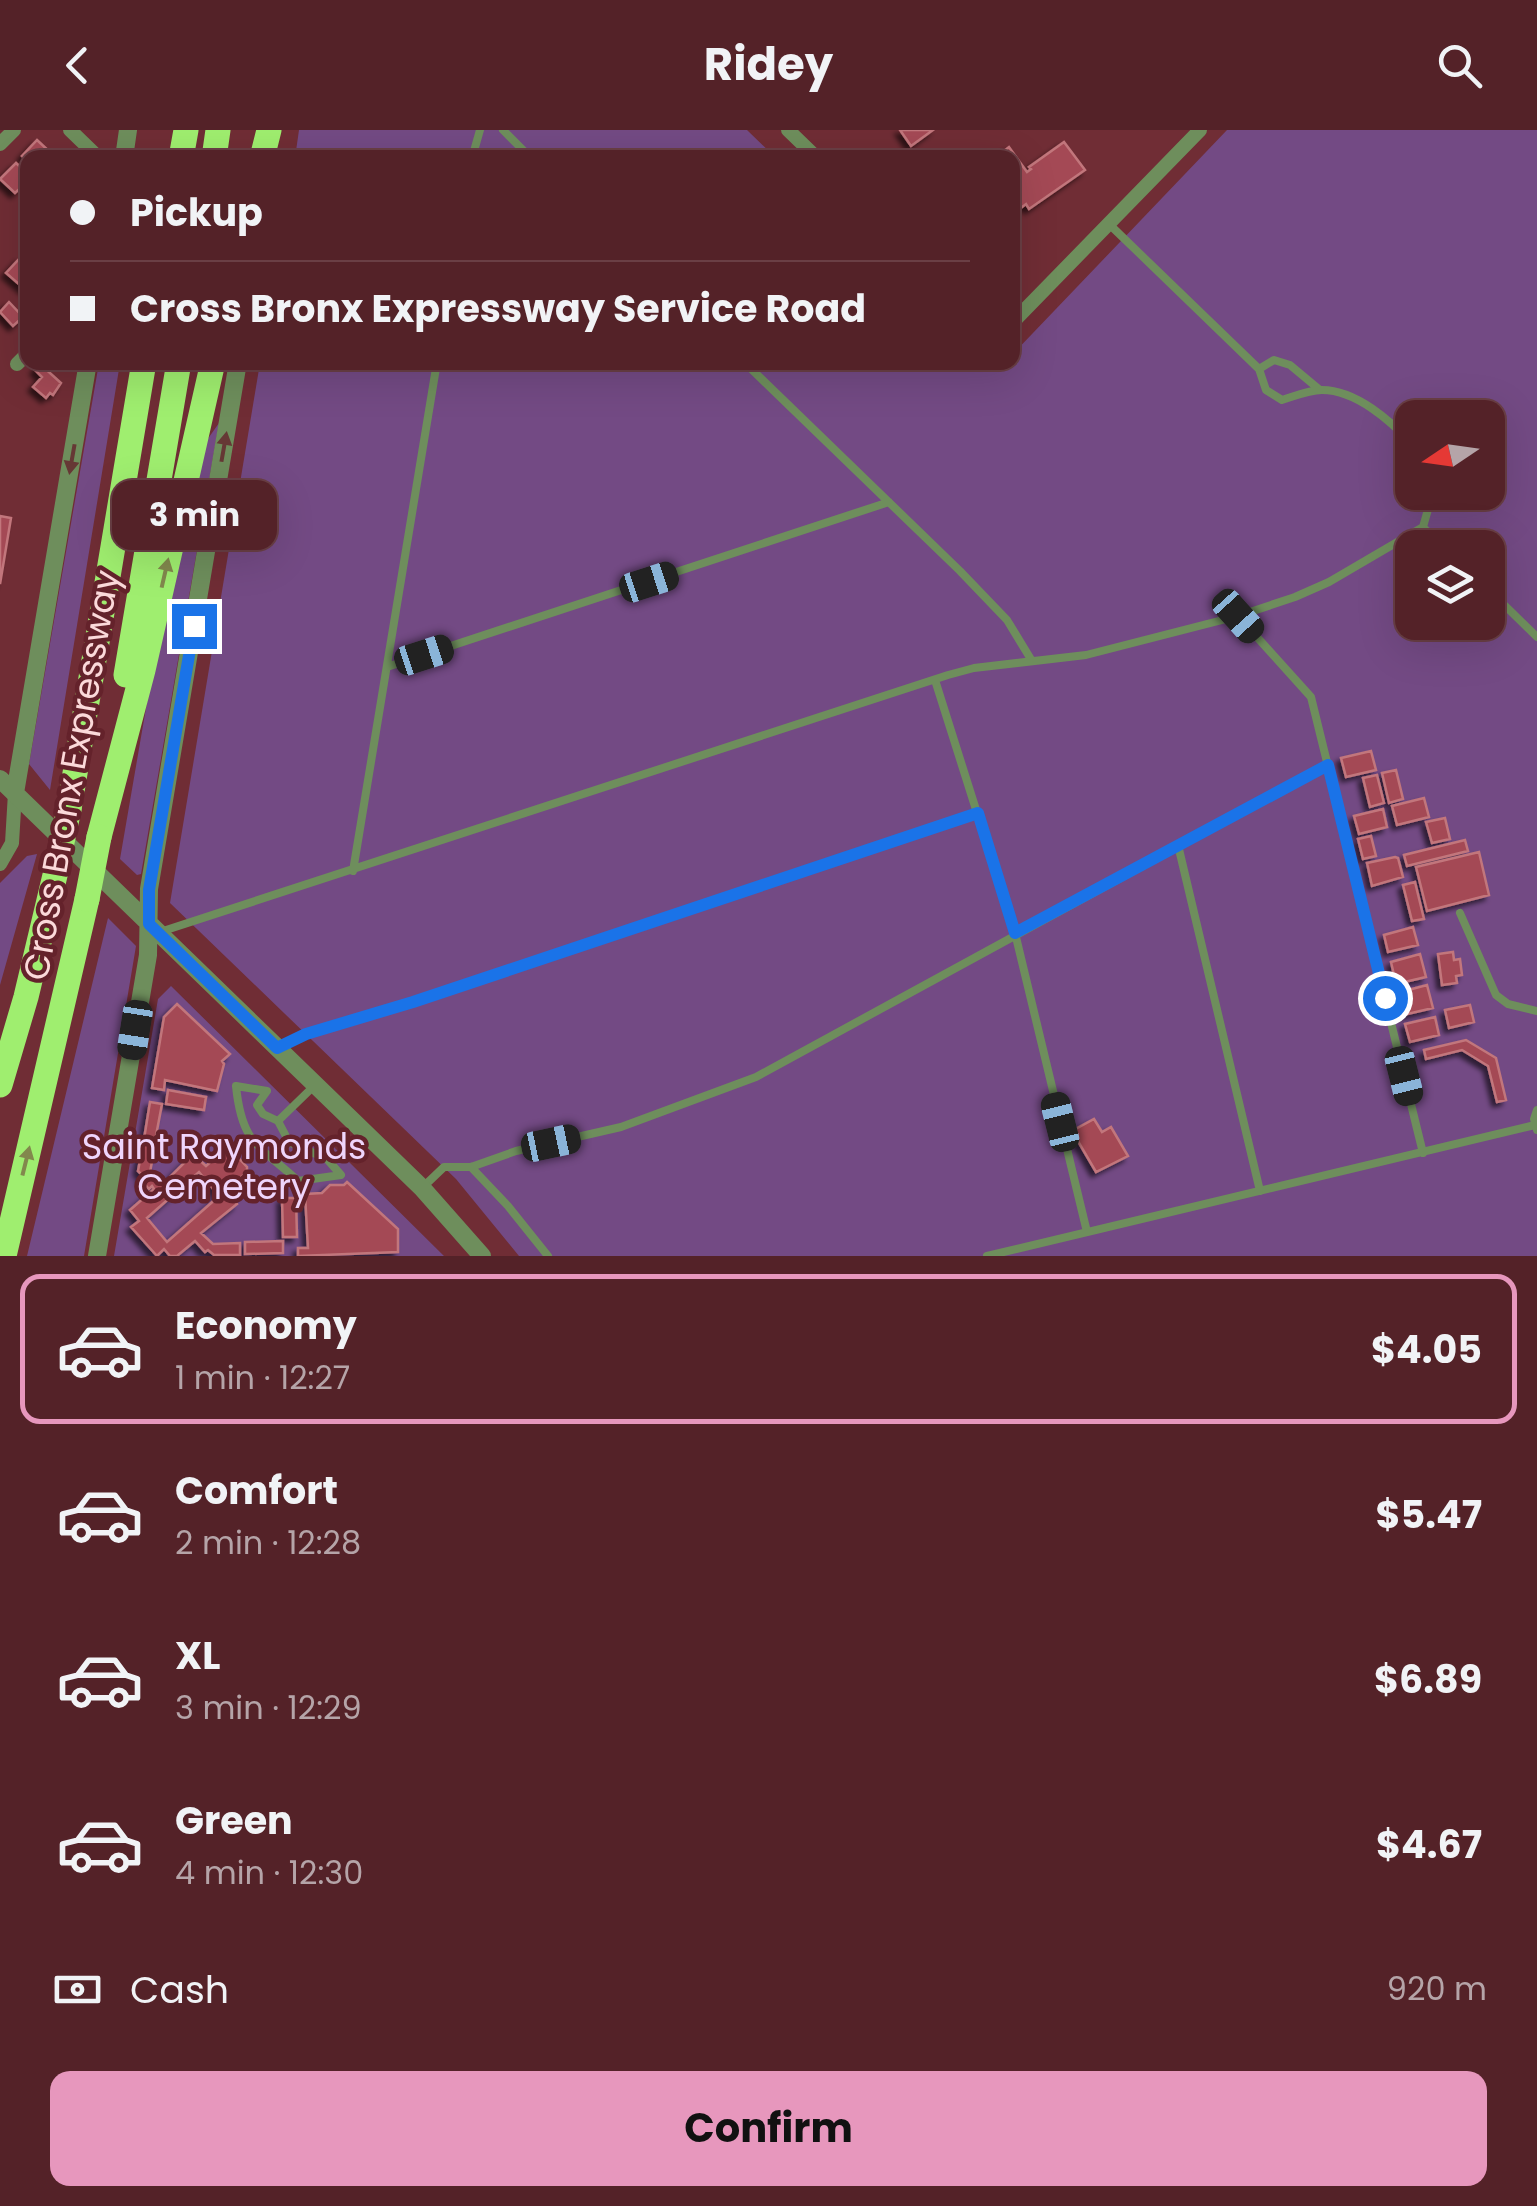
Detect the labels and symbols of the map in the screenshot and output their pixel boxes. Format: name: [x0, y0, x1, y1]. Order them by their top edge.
north arrow: [1395, 400, 1505, 510]
one-way arrow: [217, 431, 232, 463]
one-way arrow: [64, 443, 79, 475]
callout: 3 min: [111, 481, 276, 551]
one-way arrow: [158, 557, 173, 588]
car: [616, 558, 682, 606]
street label: Cross Bronx Expressway: [11, 566, 131, 984]
car: [1207, 584, 1269, 648]
route end: [172, 604, 217, 649]
car: [391, 631, 457, 679]
route start: [1363, 976, 1408, 1021]
car: [115, 998, 155, 1062]
car: [1382, 1043, 1426, 1109]
car: [1038, 1089, 1082, 1155]
park label: Saint Raymonds Cemetery: [82, 1122, 366, 1211]
car: [519, 1122, 583, 1164]
one-way arrow: [19, 1145, 35, 1176]

